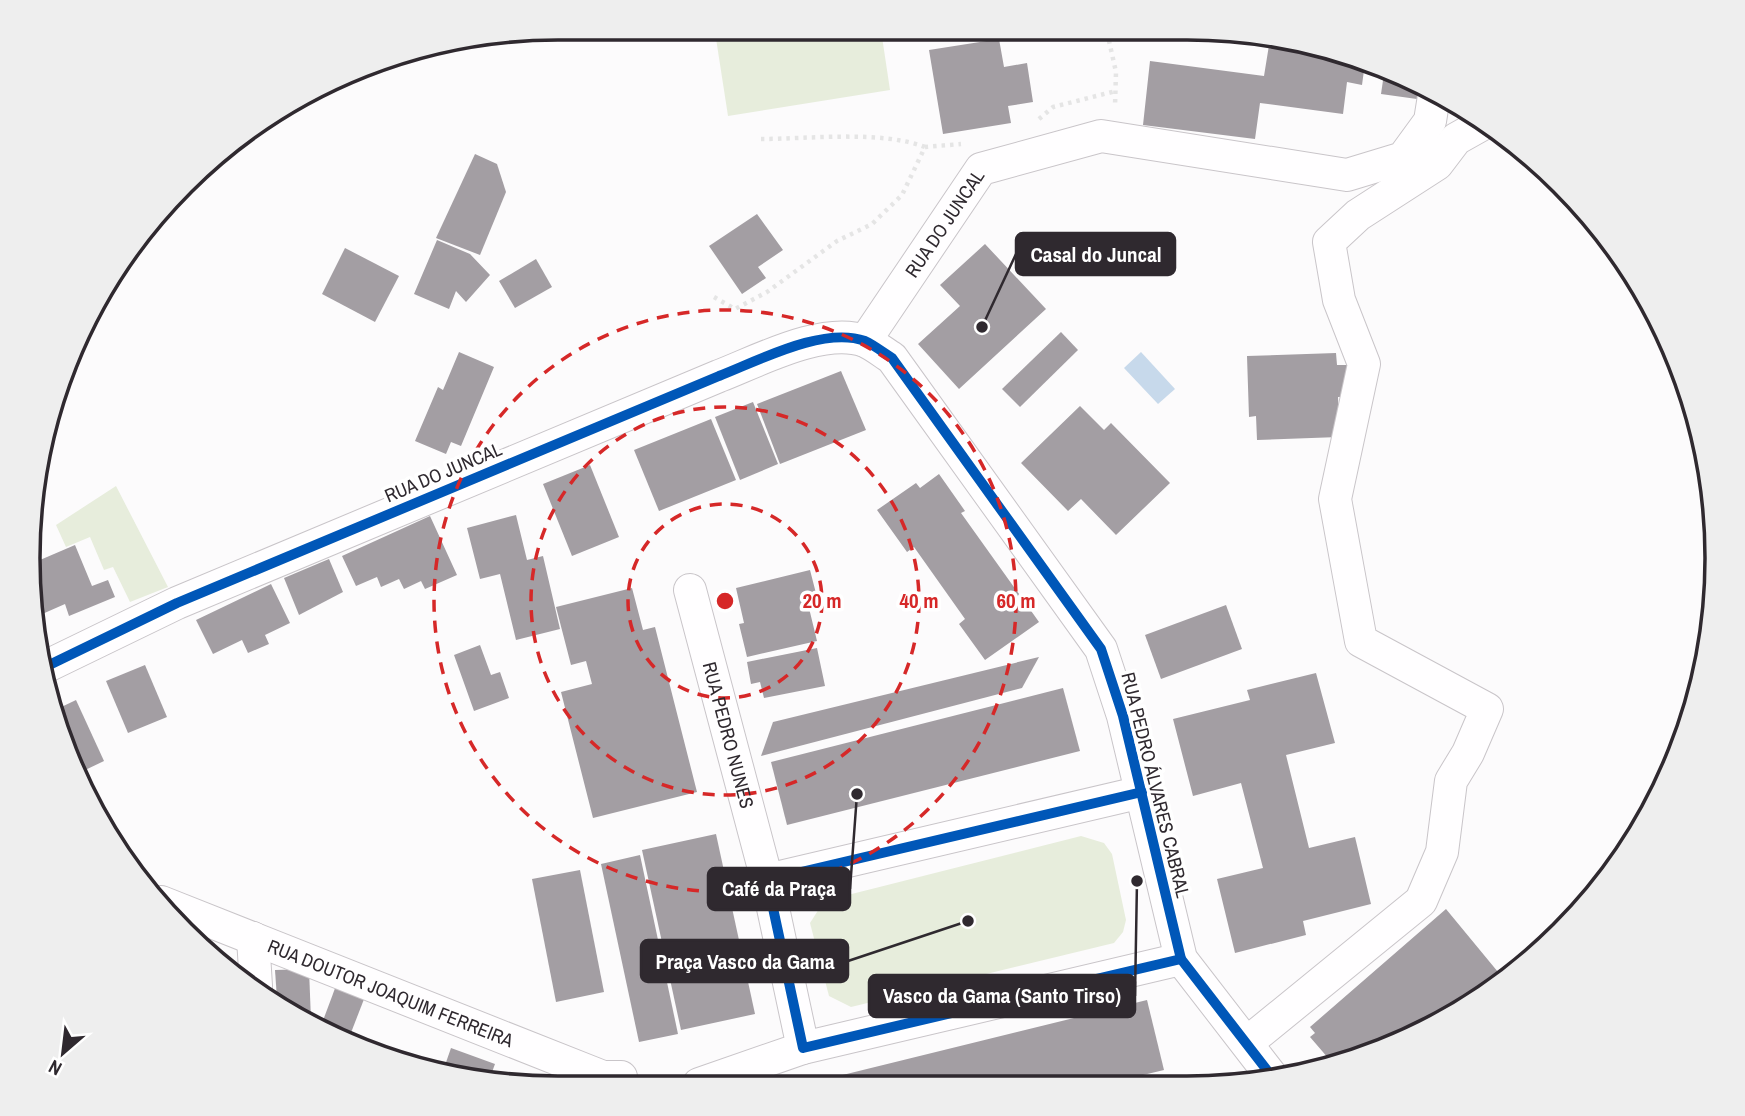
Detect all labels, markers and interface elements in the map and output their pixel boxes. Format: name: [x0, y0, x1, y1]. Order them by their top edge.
street label: RUA DO JUNCAL: [899, 164, 990, 282]
callout: Casal do Juncal: [1016, 233, 1175, 275]
text: Casal do Juncal: [1030, 240, 1162, 269]
street label: RUA DO JUNCAL: [381, 436, 506, 508]
text: 20 m: [802, 586, 842, 615]
text: 40 m: [899, 586, 939, 615]
text: 60 m: [996, 586, 1036, 615]
centre of rings: [713, 589, 737, 613]
street label: RUA PEDRO NUNES: [697, 659, 760, 811]
street label: RUA PEDRO ÁLVARES CABRAL: [1115, 670, 1197, 901]
callout: Café da Praça: [708, 868, 850, 910]
text: Café da Praça: [722, 874, 836, 903]
street label: RUA DOUTOR JOAQUIM FERREIRA: [264, 933, 518, 1053]
callout: Praça Vasco da Gama: [641, 940, 848, 982]
text: Praça Vasco da Gama: [655, 947, 835, 976]
callout: Vasco da Gama (Santo Tirso): [869, 975, 1135, 1017]
text: Vasco da Gama (Santo Tirso): [883, 981, 1121, 1010]
north arrow: [28, 1018, 98, 1088]
text: N: [44, 1054, 66, 1082]

